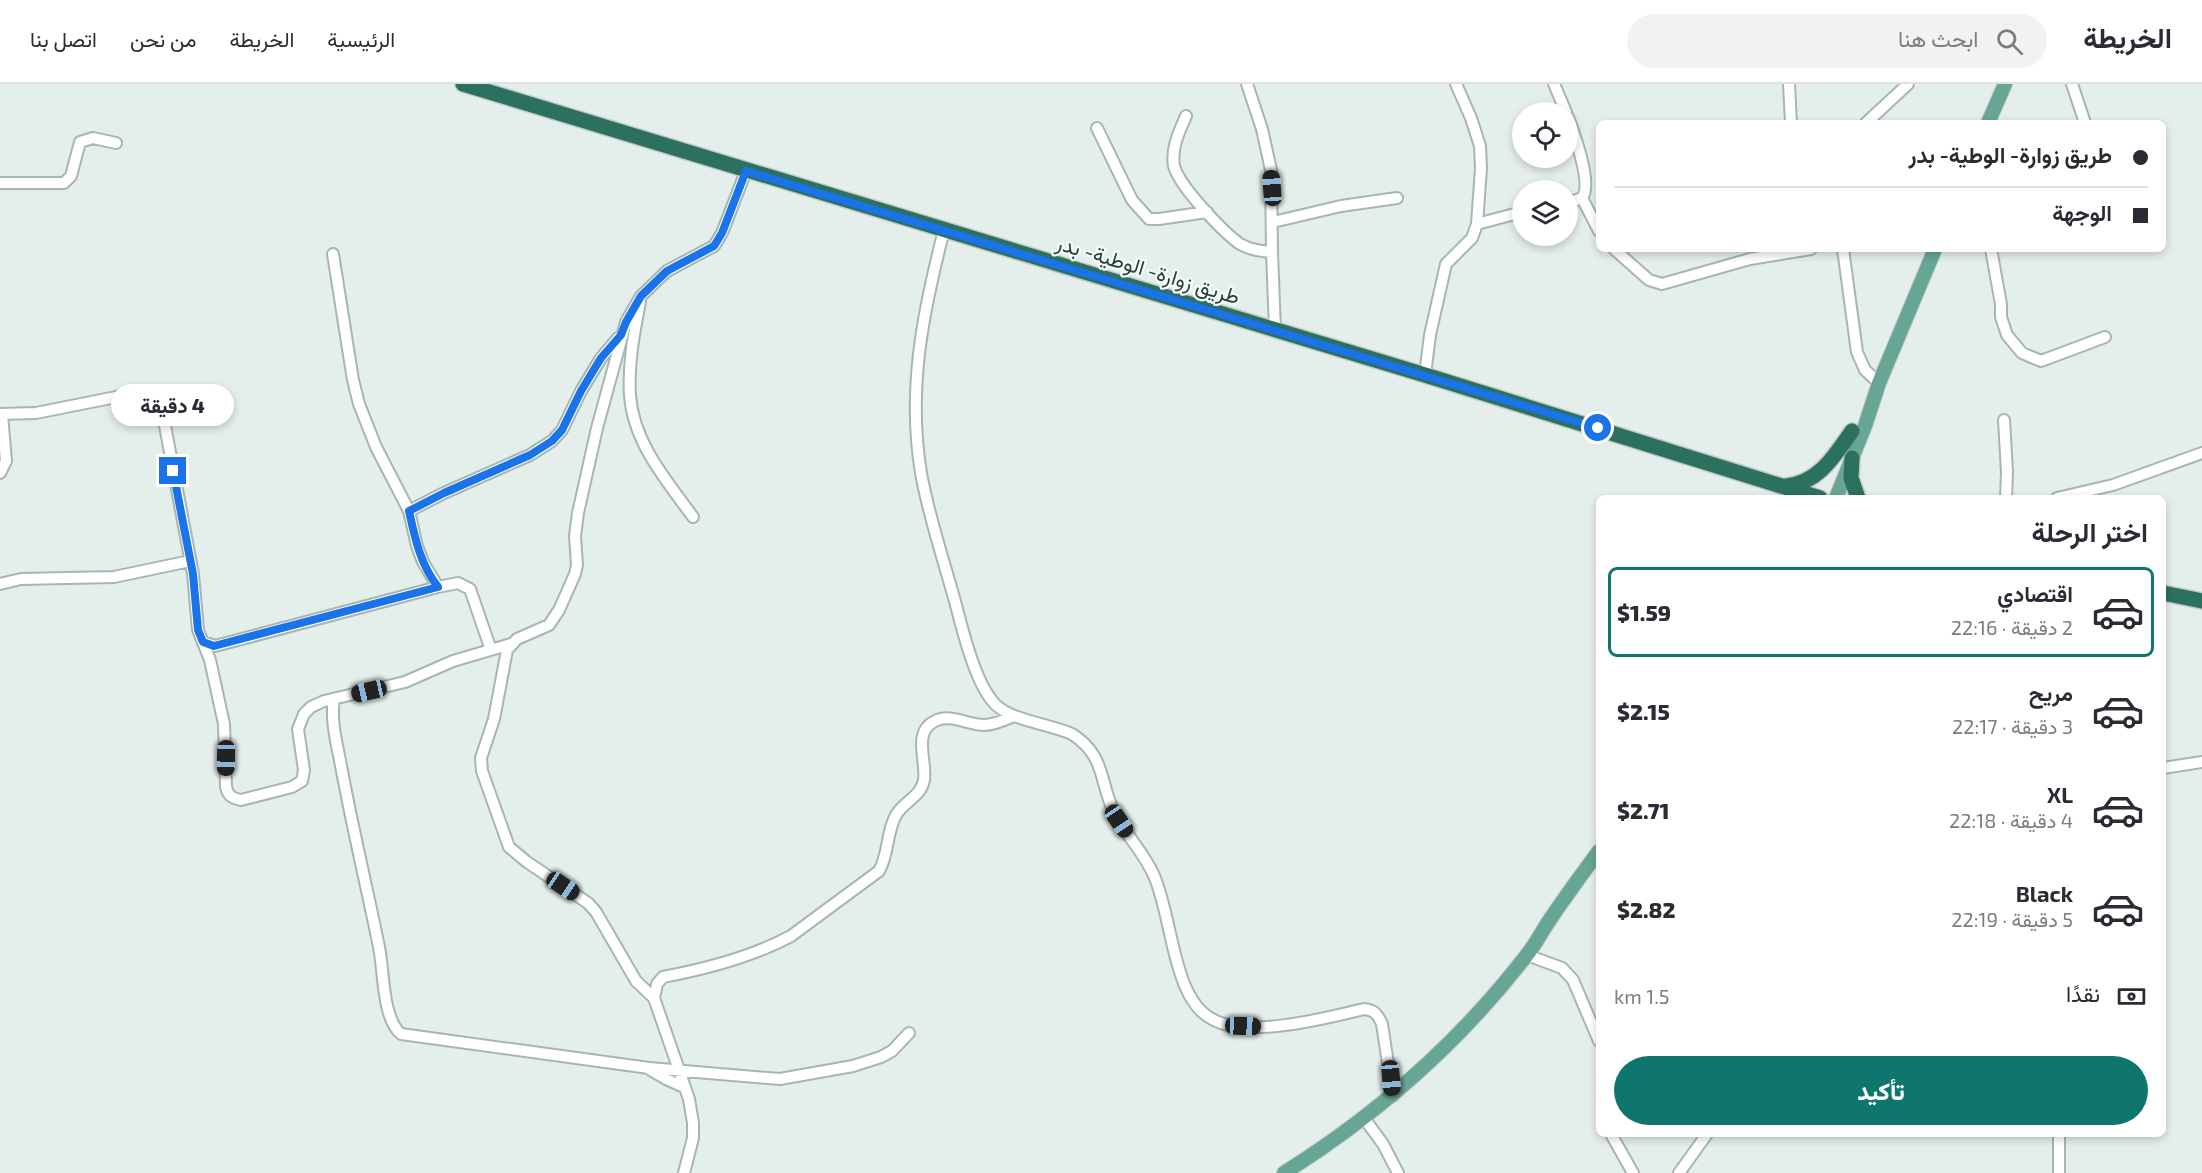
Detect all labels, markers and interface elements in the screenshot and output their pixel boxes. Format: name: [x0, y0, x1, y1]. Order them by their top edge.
search box: [1627, 14, 2047, 68]
text: الخريطة: [2083, 20, 2172, 54]
text: ابحث هنا: [1898, 25, 1978, 51]
icon: search: [1993, 25, 2026, 58]
text: اتصل بنا: [30, 26, 97, 51]
text: من نحن: [130, 26, 196, 51]
text: الخريطة: [229, 26, 294, 51]
text: الرئيسية: [327, 26, 395, 51]
map controls: [1512, 102, 1578, 246]
button: locate: [1512, 102, 1578, 168]
text: طريق زوارة- الوطية- بدر: [1908, 141, 2112, 167]
car: [1262, 169, 1282, 207]
button: layers: [1512, 180, 1578, 246]
text: الوجهة: [2052, 199, 2112, 225]
street label: طريق زوارة- الوطية- بدر: [1052, 228, 1243, 310]
callout: 4 دقيقة: [112, 384, 234, 426]
text: 4 دقيقة: [140, 393, 205, 417]
route start: [1584, 414, 1611, 441]
route end: [159, 457, 186, 484]
text: اختر الرحلة: [2031, 515, 2148, 547]
text: اقتصادي: [1997, 580, 2073, 606]
icon: car: [2091, 585, 2145, 639]
text: $1.59: [1617, 599, 1671, 625]
text: 2 دقيقة · 22:16: [1951, 615, 2073, 639]
car: [349, 678, 389, 704]
text: مريح: [2029, 679, 2073, 705]
icon: car: [2091, 684, 2145, 738]
text: $2.15: [1617, 698, 1670, 724]
text: 3 دقيقة · 22:17: [1952, 714, 2073, 738]
car: [217, 740, 235, 776]
text: XL: [2047, 781, 2073, 807]
icon: car: [2091, 783, 2145, 837]
text: $2.71: [1617, 797, 1670, 823]
car: [1101, 801, 1137, 841]
text: 4 دقيقة · 22:18: [1949, 808, 2073, 832]
car: [543, 868, 583, 904]
text: Black: [2016, 880, 2073, 906]
icon: car: [2091, 882, 2145, 936]
text: $2.82: [1617, 896, 1675, 922]
text: 5 دقيقة · 22:19: [1951, 907, 2073, 931]
text: نقدًا: [2066, 980, 2100, 1006]
icon: cash: [2115, 980, 2148, 1013]
text: 1.5 km: [1614, 984, 1669, 1008]
car: [1225, 1016, 1261, 1036]
button: تأكيد: [1614, 1056, 2148, 1125]
car: [1380, 1059, 1402, 1097]

